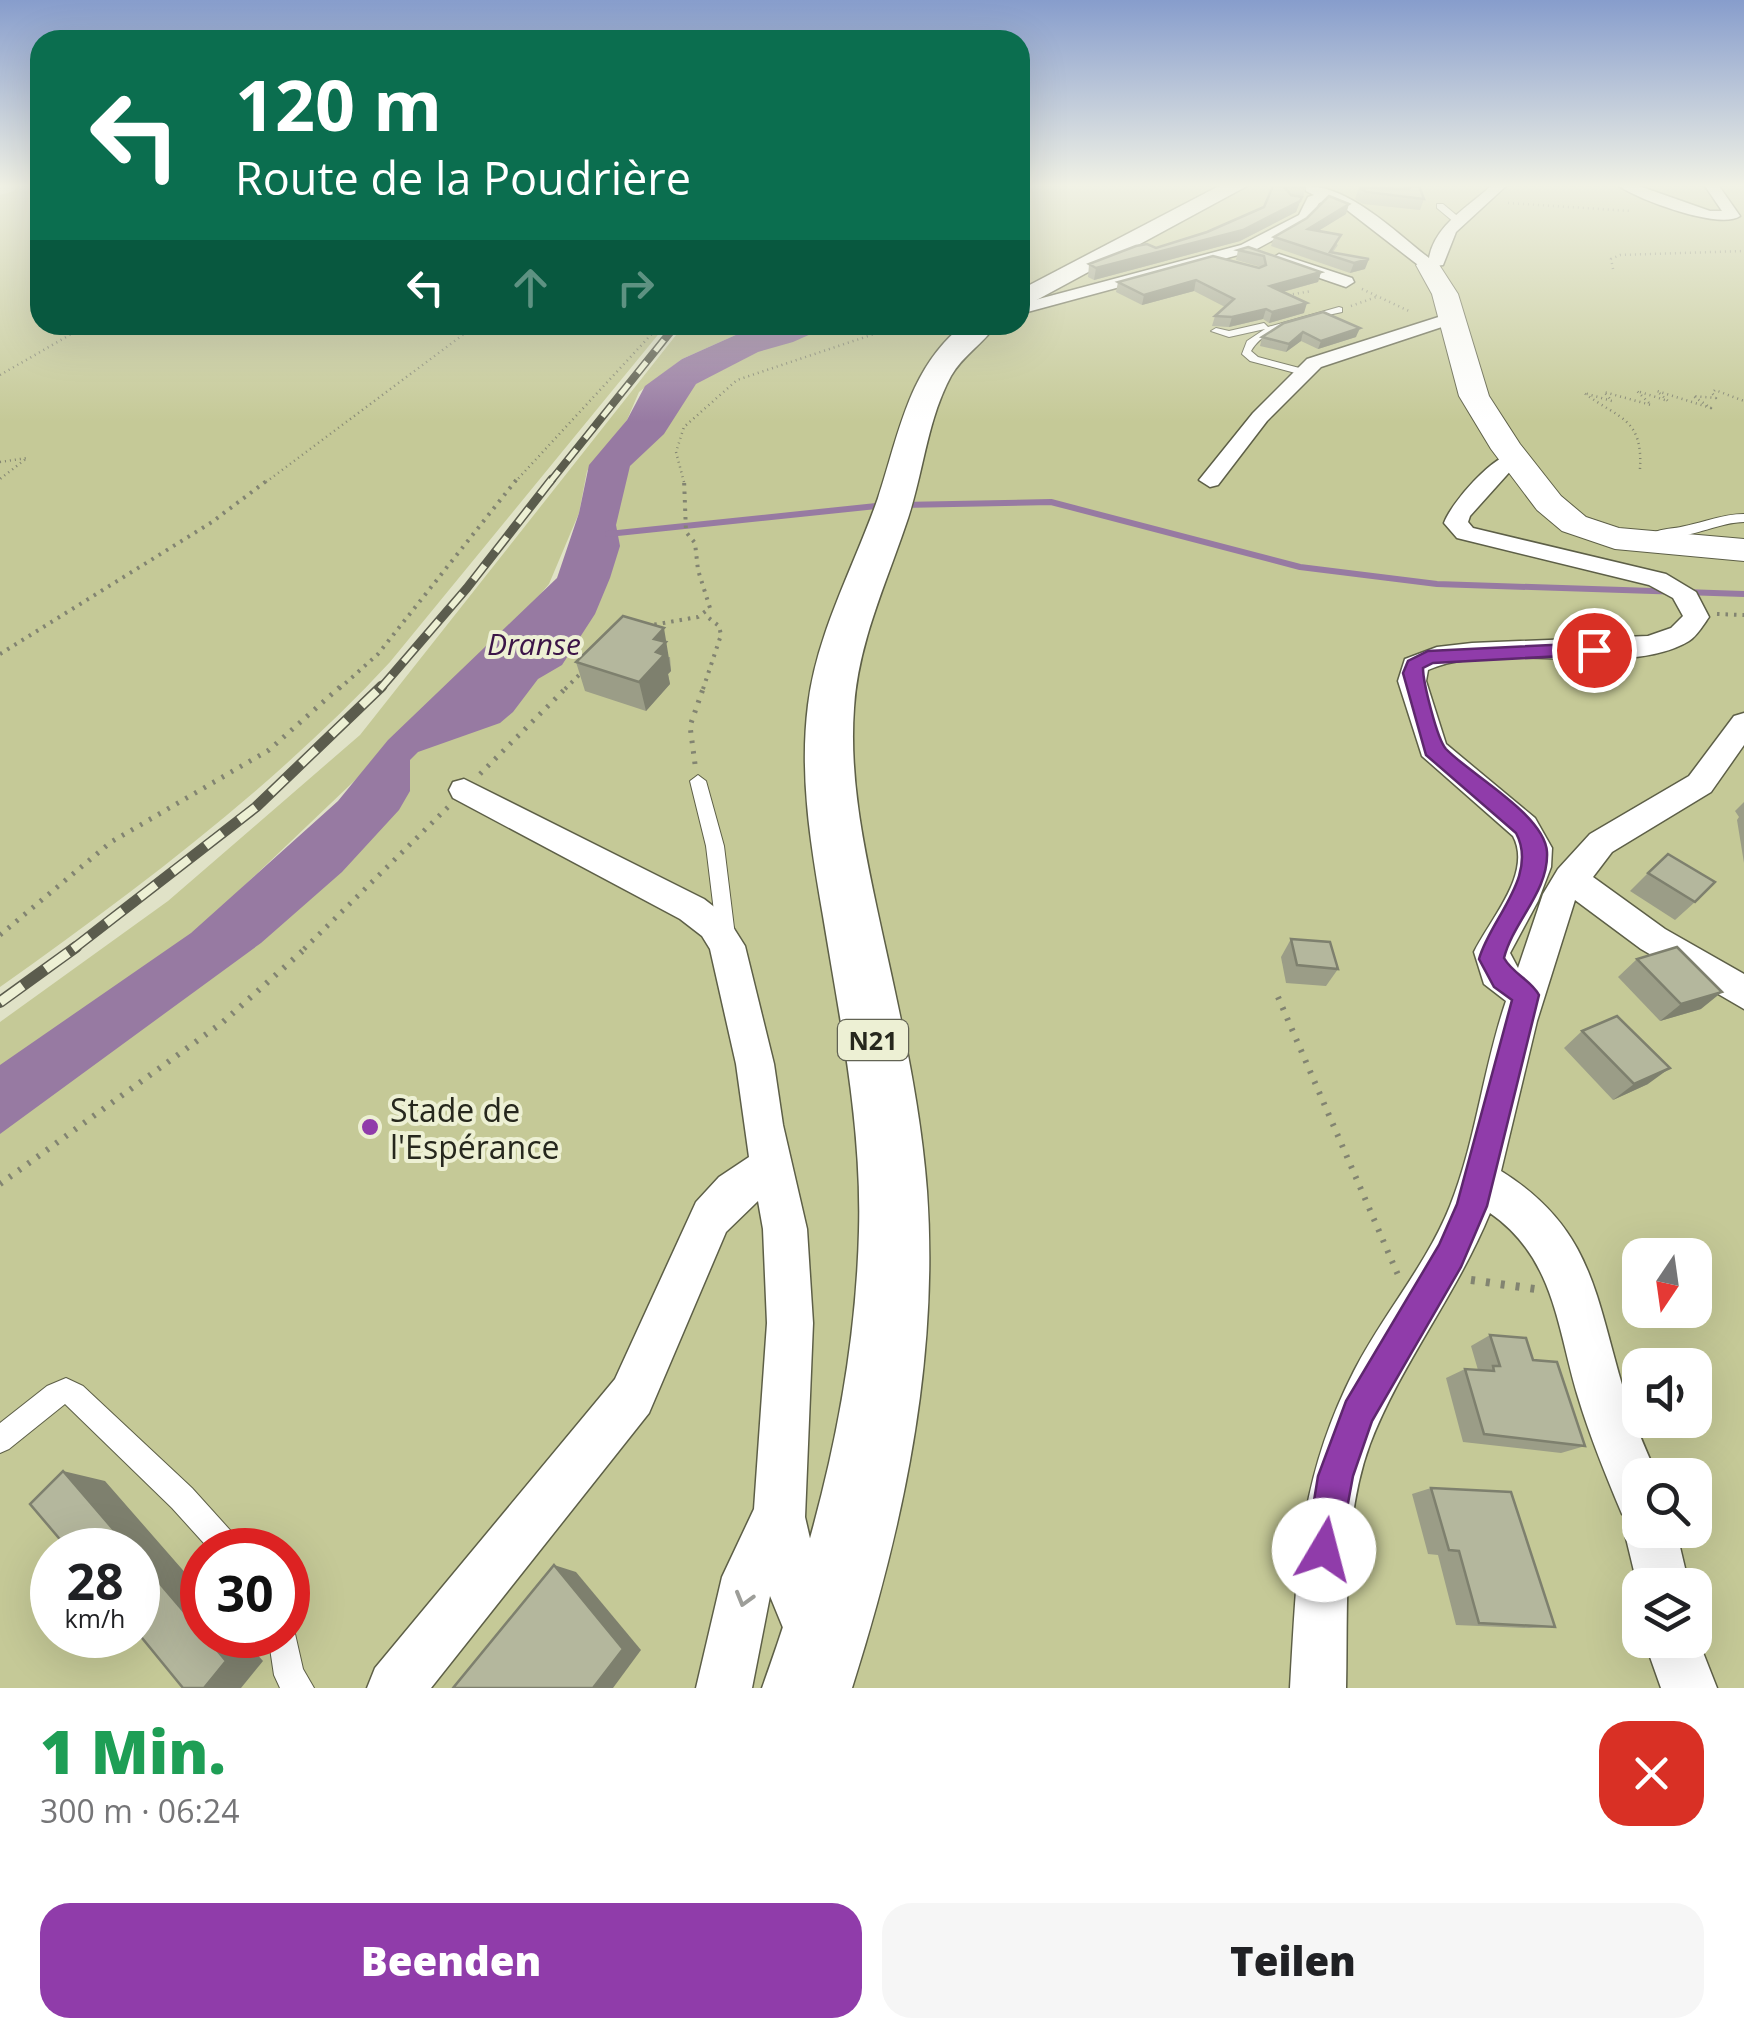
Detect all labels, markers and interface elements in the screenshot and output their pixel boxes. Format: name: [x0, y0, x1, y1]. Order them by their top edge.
text: 120 m: [235, 56, 442, 152]
icon: left: [70, 70, 200, 200]
text: Route de la Poudrière: [235, 147, 691, 208]
icon: left: [398, 260, 453, 315]
icon: ahead: [503, 260, 558, 315]
icon: right: [608, 260, 663, 315]
pin: [1552, 608, 1637, 693]
water label: Dranse: [487, 623, 581, 664]
icon: arrive: [1567, 623, 1622, 678]
road number: N21: [838, 1020, 908, 1060]
place label: Stade de l'Espérance: [390, 1088, 559, 1168]
marker: Stade de l'Espérance: [359, 1116, 381, 1138]
north arrow: [1622, 1238, 1712, 1328]
map controls: [1622, 1238, 1712, 1658]
button: sound: [1622, 1348, 1712, 1438]
button: search: [1622, 1458, 1712, 1548]
position arrow: [1272, 1498, 1376, 1602]
speed limit sign: 30: [180, 1528, 310, 1658]
text: 28: [66, 1547, 124, 1615]
button: layers: [1622, 1568, 1712, 1658]
one-way arrow: [734, 1590, 755, 1608]
text: km/h: [65, 1601, 125, 1635]
text: 1 Min.: [40, 1710, 226, 1792]
button: close: [1599, 1721, 1704, 1826]
text: 300 m · 06:24: [40, 1789, 239, 1832]
button: Beenden: [40, 1903, 862, 2018]
button: Teilen: [882, 1903, 1704, 2018]

